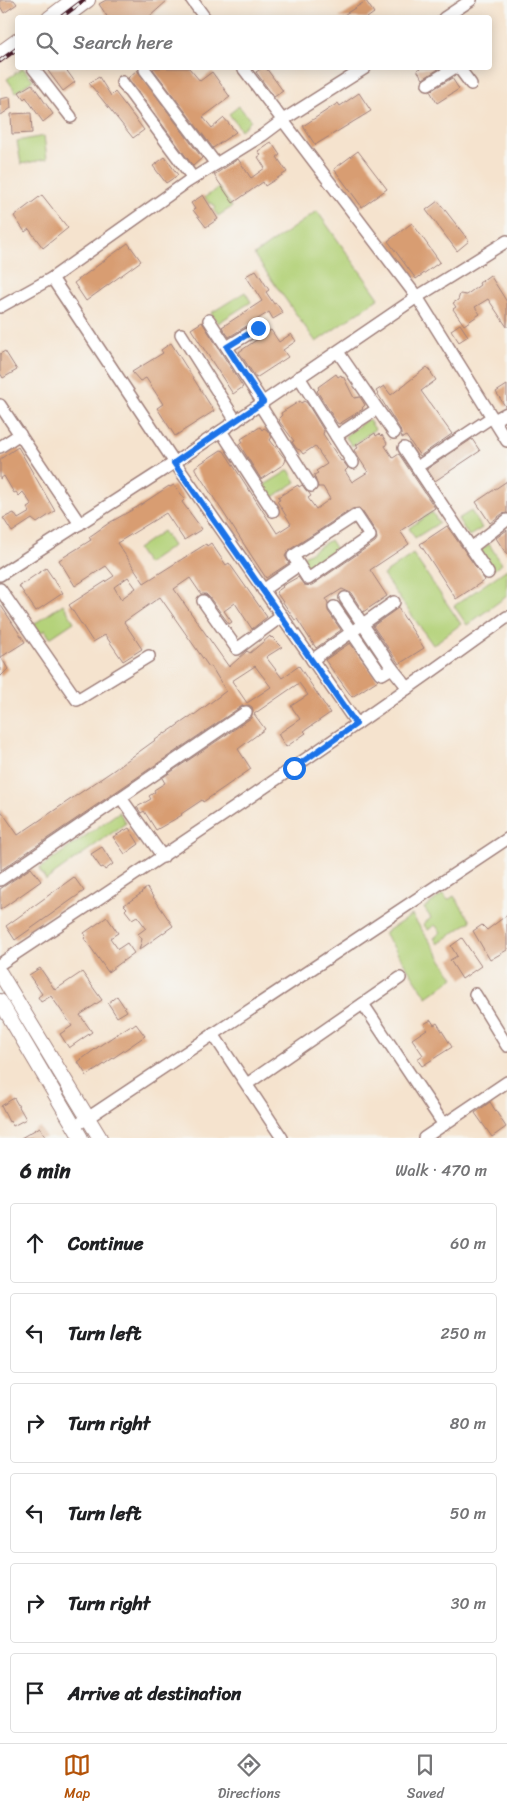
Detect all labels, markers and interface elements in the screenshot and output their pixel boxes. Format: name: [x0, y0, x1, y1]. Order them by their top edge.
search box: [15, 15, 492, 70]
text: Search here: [73, 26, 173, 59]
icon: search: [33, 29, 61, 57]
route end: [247, 317, 270, 340]
route start: [283, 757, 306, 780]
text: 6 min: [20, 1152, 71, 1190]
text: Walk · 470 m: [395, 1156, 487, 1185]
text: Continue: [68, 1227, 144, 1260]
icon: ahead: [21, 1229, 49, 1257]
text: 60 m: [450, 1229, 486, 1258]
text: Turn left: [68, 1317, 141, 1350]
icon: left: [21, 1319, 49, 1347]
text: 250 m: [440, 1319, 486, 1348]
text: Turn right: [68, 1407, 150, 1440]
icon: right: [21, 1409, 49, 1437]
text: 80 m: [450, 1409, 486, 1438]
text: Turn left: [68, 1497, 141, 1530]
icon: left: [21, 1499, 49, 1527]
text: 50 m: [450, 1499, 486, 1528]
text: Turn right: [68, 1587, 150, 1620]
icon: right: [21, 1589, 49, 1617]
text: 30 m: [451, 1589, 486, 1618]
text: Arrive at destination: [68, 1677, 241, 1710]
icon: arrive: [21, 1679, 49, 1707]
tab: Map: [63, 1751, 91, 1806]
tab: Directions: [218, 1751, 280, 1806]
tab: Saved: [407, 1751, 444, 1806]

